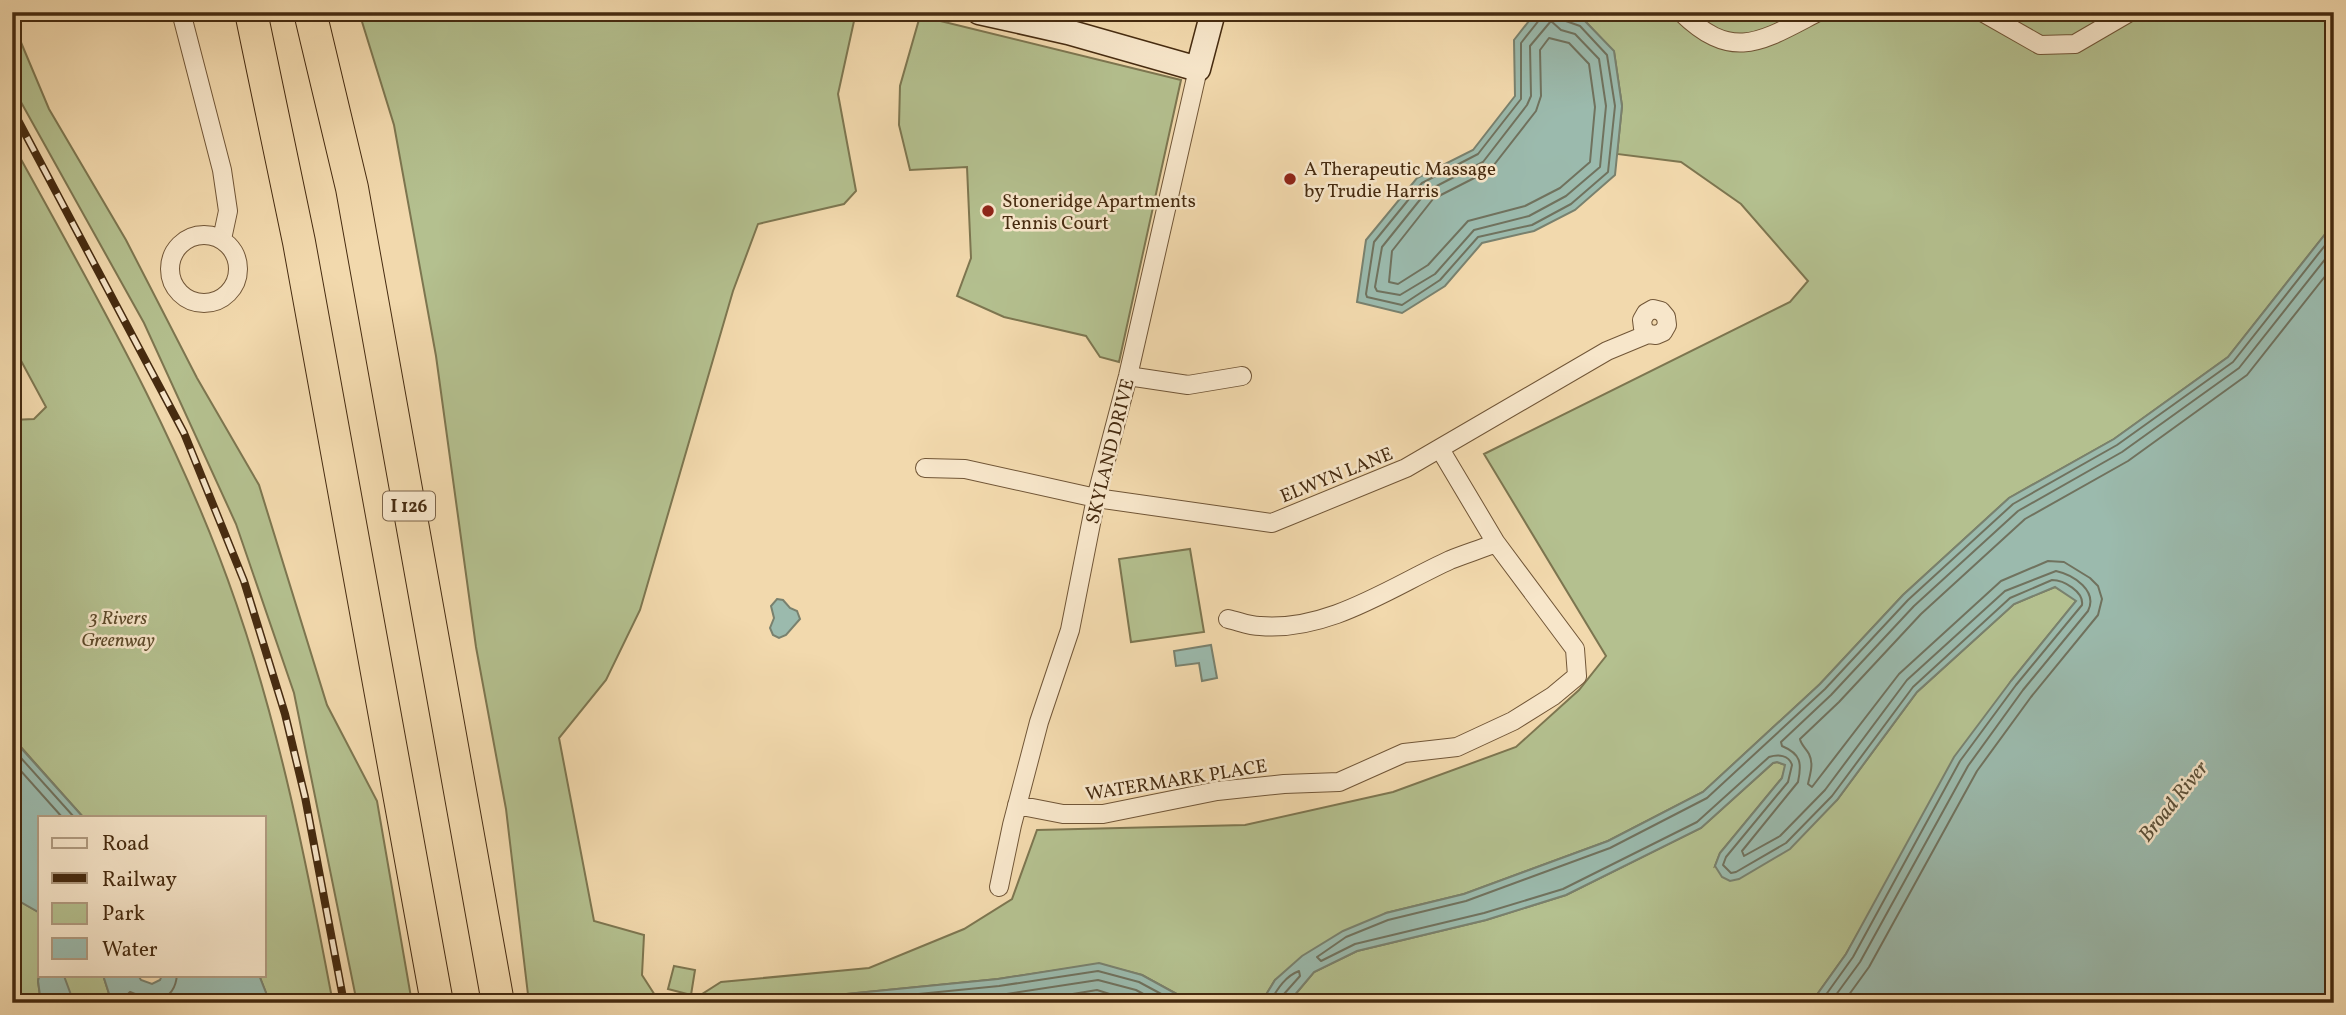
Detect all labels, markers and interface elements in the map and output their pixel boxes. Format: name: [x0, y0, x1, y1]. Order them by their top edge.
place label: A Therapeutic Massage by Trudie Harris: [1304, 157, 1496, 205]
marker: A Therapeutic Massage by Trudie Harris: [1282, 171, 1298, 187]
place label: Stoneridge Apartments Tennis Court: [1002, 189, 1196, 237]
marker: Stoneridge Apartments Tennis Court: [980, 203, 996, 219]
street label: SKYLAND DRIVE: [1080, 376, 1142, 527]
street label: ELWYN LANE: [1277, 441, 1397, 510]
road number: I 126: [383, 492, 435, 520]
park label: 3 Rivers Greenway: [81, 606, 155, 654]
street label: WATERMARK PLACE: [1084, 754, 1269, 808]
water label: Broad River: [2132, 755, 2216, 849]
legend: [38, 816, 266, 976]
text: Road: [102, 830, 149, 859]
text: Railway: [102, 866, 178, 895]
text: Park: [102, 900, 145, 929]
text: Water: [102, 936, 158, 965]

